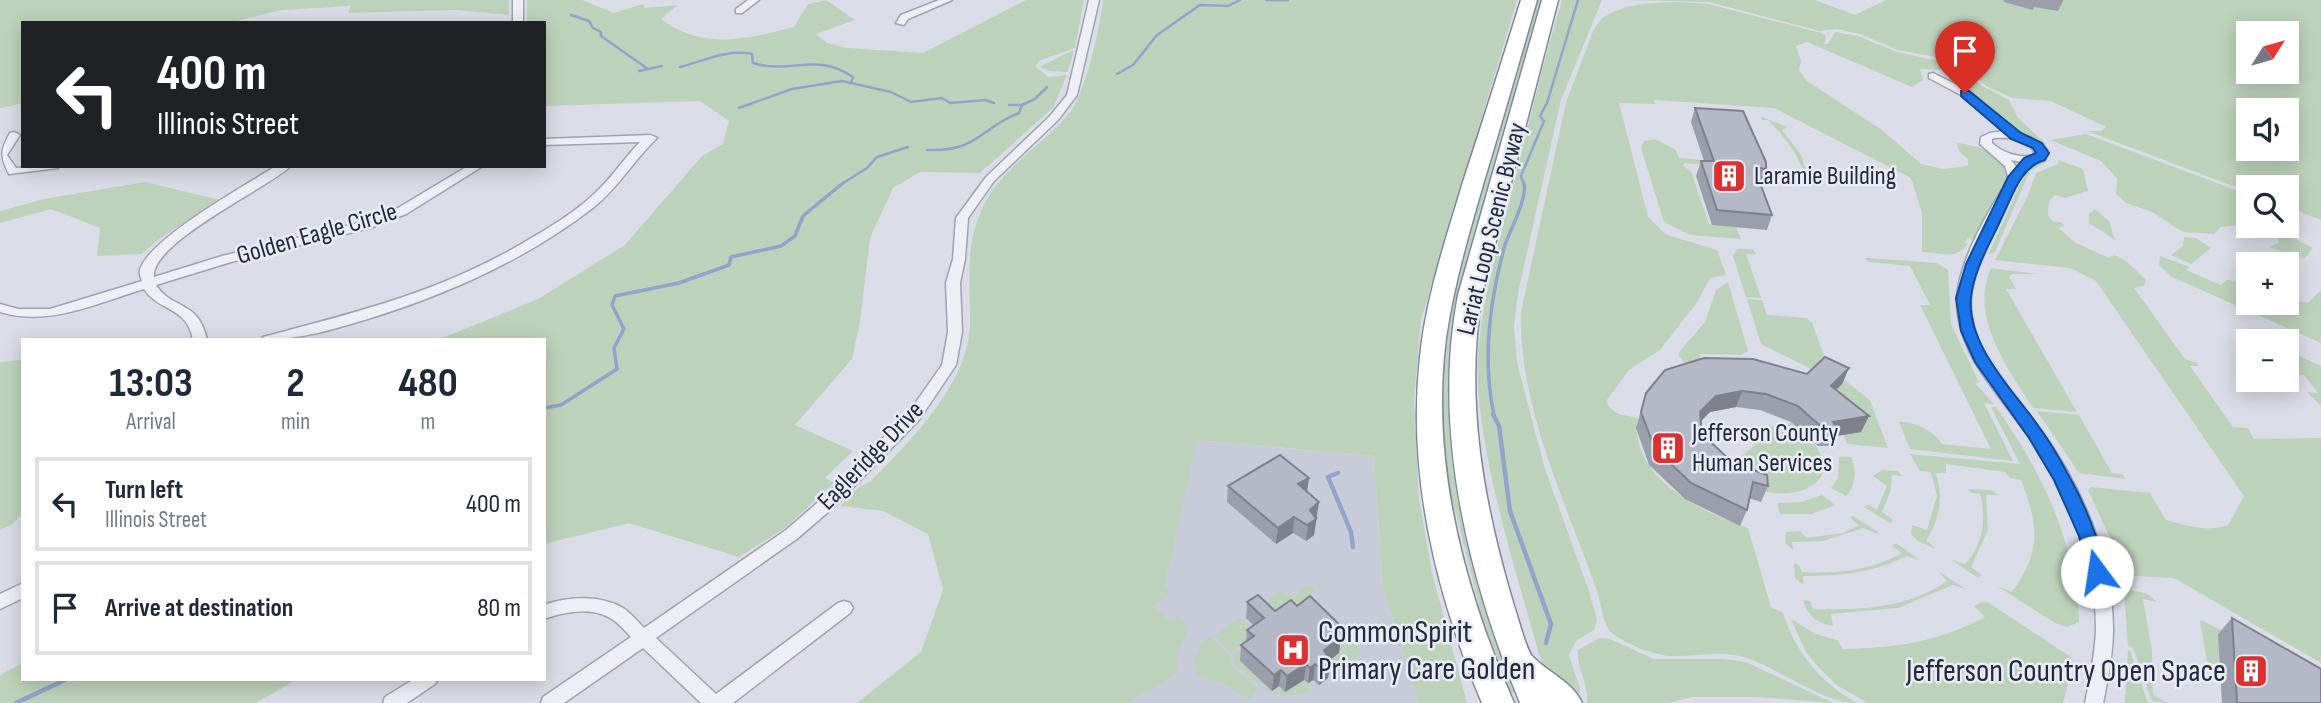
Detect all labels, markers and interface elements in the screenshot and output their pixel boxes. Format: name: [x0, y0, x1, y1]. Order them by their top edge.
pin: [1935, 21, 1995, 93]
north arrow: [2236, 21, 2300, 84]
map controls: [2236, 21, 2299, 392]
icon: arrive: [1946, 32, 1984, 70]
text: 400 m: [157, 45, 267, 104]
icon: left: [42, 49, 133, 140]
button: sound: [2236, 98, 2299, 161]
text: Illinois Street: [157, 105, 299, 144]
street label: Lariat Loop Scenic Byway: [1451, 120, 1533, 338]
building icon: Laramie Building: [1710, 157, 1748, 195]
place label: Laramie Building: [1754, 161, 1896, 192]
button: search: [2236, 175, 2299, 238]
street label: Golden Eagle Circle: [233, 196, 401, 272]
button: +: [2236, 252, 2299, 315]
button: −: [2236, 329, 2299, 392]
text: 13:03: [109, 358, 193, 409]
text: 2: [286, 358, 305, 409]
text: 480: [398, 358, 458, 409]
street label: Eagleridge Drive: [811, 395, 931, 517]
text: Arrival: [126, 408, 176, 436]
text: min: [281, 408, 310, 436]
text: m: [421, 408, 435, 436]
place label: Jefferson County Human Services: [1691, 418, 1838, 479]
building icon: Jefferson County Human Services: [1649, 429, 1687, 467]
text: Turn left: [105, 475, 183, 506]
icon: left: [46, 485, 84, 523]
text: 400 m: [466, 489, 521, 520]
text: Illinois Street: [105, 506, 207, 534]
position arrow: [2060, 535, 2134, 609]
icon: arrive: [46, 589, 84, 627]
text: Arrive at destination: [105, 593, 293, 624]
text: 80 m: [477, 593, 521, 624]
place label: CommonSpirit Primary Care Golden: [1318, 613, 1535, 689]
hospital icon: CommonSpirit Primary Care Golden: [1274, 631, 1312, 669]
place label: Jefferson Country Open Space: [1905, 652, 2226, 691]
building icon: Jefferson Country Open Space: [2232, 652, 2270, 690]

